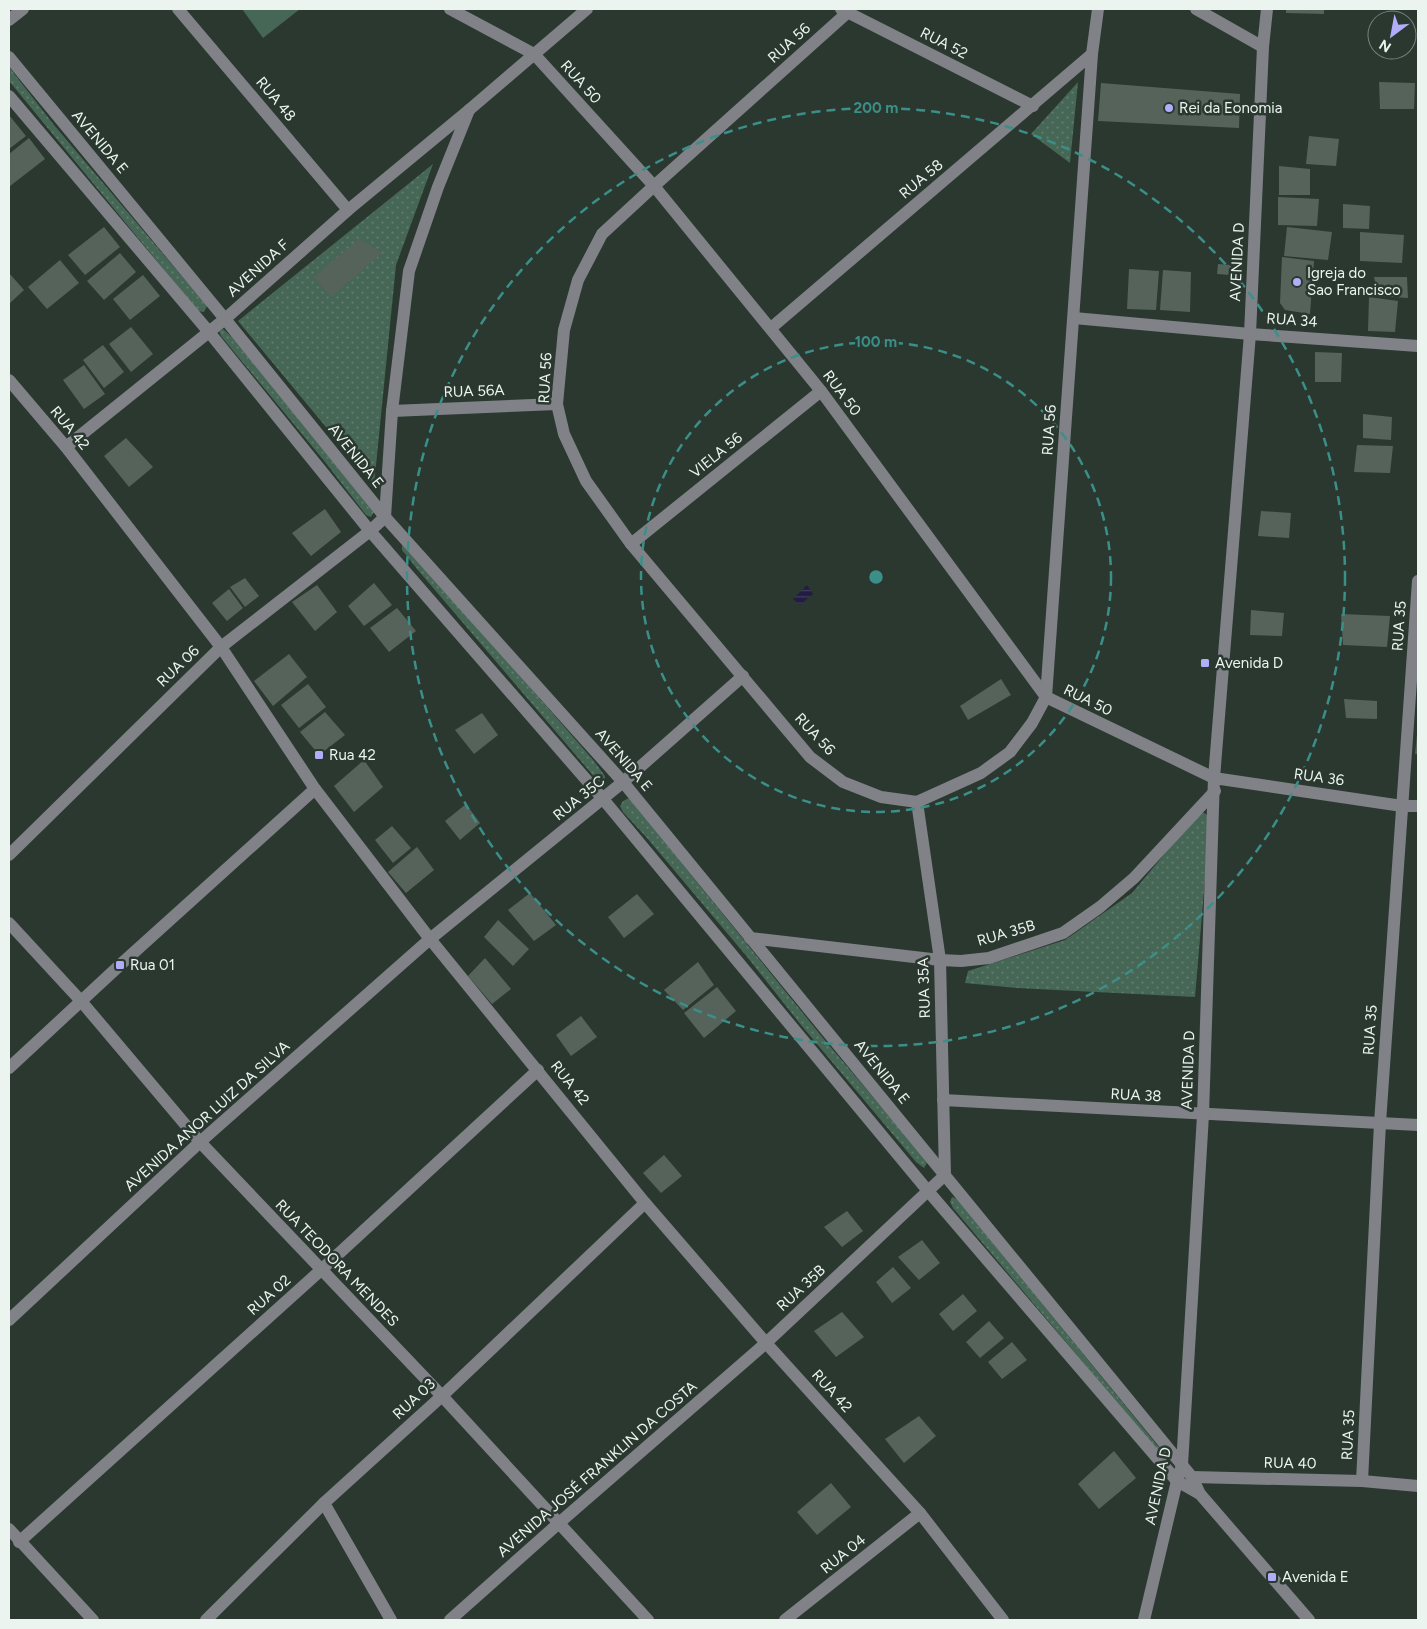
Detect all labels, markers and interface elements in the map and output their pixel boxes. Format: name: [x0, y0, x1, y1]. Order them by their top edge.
north arrow: [1367, 10, 1417, 60]
street label: RUA 56: [764, 19, 814, 67]
street label: RUA 52: [917, 23, 971, 63]
text: N: [1376, 36, 1394, 56]
street label: RUA 50: [557, 57, 605, 107]
street label: RUA 48: [252, 73, 300, 125]
text: 200 m: [854, 99, 898, 117]
place label: Rei da Eonomia: [1179, 99, 1282, 117]
marker: Rei da Eonomia: [1163, 102, 1175, 114]
street label: AVENIDA E: [68, 107, 132, 177]
street label: RUA 58: [895, 155, 947, 203]
street label: AVENIDA D: [1226, 222, 1248, 302]
street label: AVENIDA F: [223, 236, 293, 300]
place label: Igreja do Sao Francisco: [1307, 264, 1401, 299]
marker: Igreja do Sao Francisco: [1291, 276, 1303, 288]
street label: RUA 34: [1266, 309, 1318, 331]
text: 100 m: [855, 333, 897, 351]
street label: RUA 56: [535, 352, 555, 404]
street label: RUA 50: [819, 367, 865, 419]
street label: RUA 56A: [443, 381, 505, 401]
street label: RUA 42: [47, 402, 93, 454]
street label: RUA 56: [1038, 403, 1060, 456]
street label: AVENIDA E: [325, 420, 387, 492]
street label: VIELA 56: [686, 428, 746, 482]
centre of rings: [867, 568, 885, 586]
street label: RUA 35: [1388, 600, 1410, 652]
street label: RUA 06: [153, 641, 203, 691]
place label: Avenida D: [1215, 654, 1283, 672]
marker: Avenida D: [1199, 657, 1211, 669]
street label: RUA 50: [1061, 680, 1115, 720]
street label: RUA 56: [791, 709, 839, 759]
street label: AVENIDA E: [592, 725, 656, 795]
place label: Rua 42: [329, 746, 376, 764]
marker: Rua 42: [313, 749, 325, 761]
street label: RUA 36: [1293, 765, 1346, 789]
street label: RUA 35C: [549, 772, 609, 824]
street label: RUA 35B: [975, 916, 1037, 950]
place label: Rua 01: [130, 956, 175, 974]
street label: RUA 35A: [914, 957, 934, 1019]
marker: Rua 01: [114, 959, 126, 971]
street label: RUA 35: [1359, 1004, 1381, 1056]
street label: AVENIDA D: [1178, 1030, 1198, 1110]
street label: AVENIDA E: [851, 1036, 913, 1108]
street label: AVENIDA ANOR LUIZ DA SILVA: [121, 1037, 293, 1195]
street label: RUA 42: [547, 1057, 593, 1109]
street label: RUA 38: [1110, 1085, 1162, 1105]
street label: RUA TEODORA MENDES: [272, 1196, 402, 1330]
street label: RUA 35B: [773, 1261, 829, 1315]
street label: RUA 02: [244, 1271, 294, 1319]
street label: RUA 42: [808, 1366, 856, 1416]
street label: RUA 03: [389, 1375, 439, 1423]
street label: AVENIDA JOSÉ FRANKLIN DA COSTA: [493, 1377, 701, 1561]
street label: RUA 35: [1338, 1409, 1358, 1461]
street label: AVENIDA D: [1141, 1446, 1175, 1526]
street label: RUA 40: [1263, 1454, 1317, 1472]
street label: RUA 04: [817, 1530, 869, 1578]
place label: Avenida E: [1282, 1568, 1349, 1586]
marker: Avenida E: [1266, 1571, 1278, 1583]

